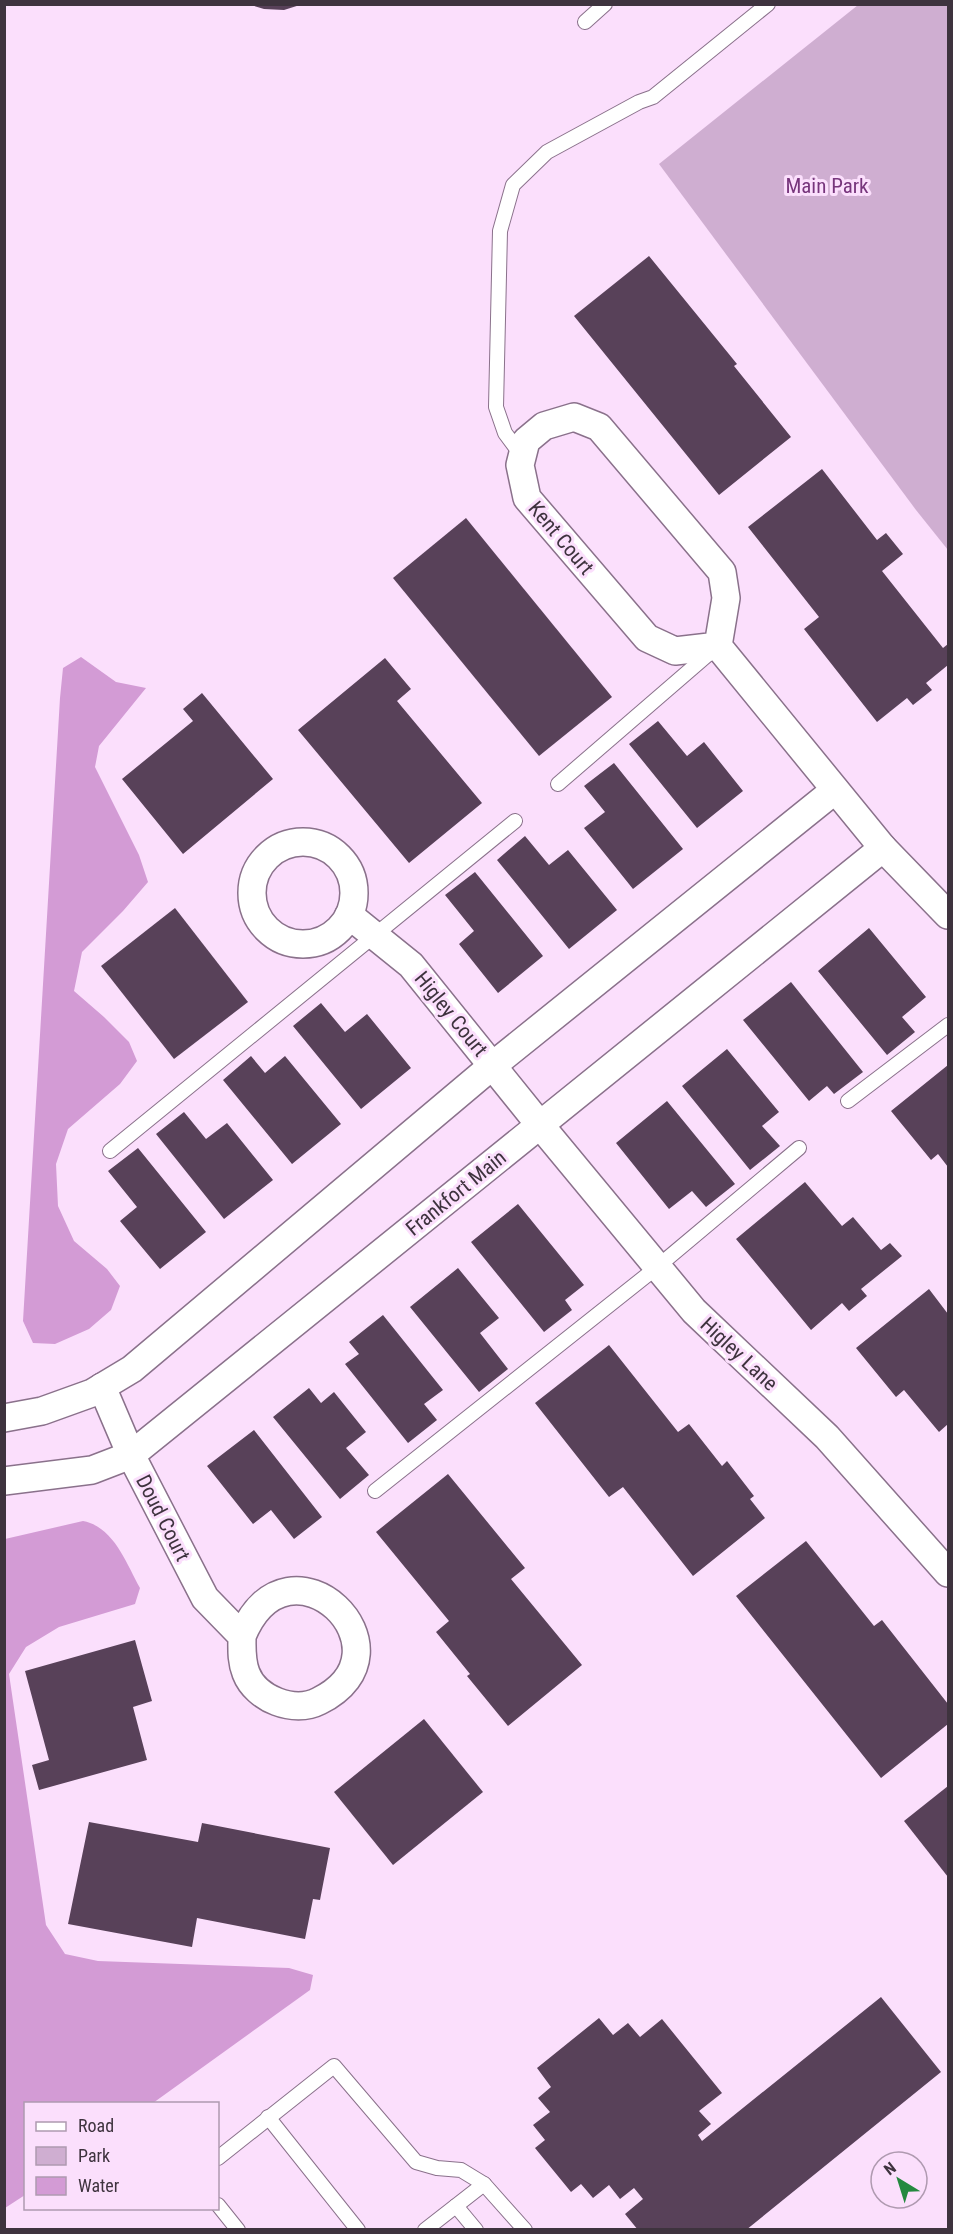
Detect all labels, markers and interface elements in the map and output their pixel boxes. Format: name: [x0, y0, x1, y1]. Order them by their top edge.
park label: Main Park: [785, 174, 869, 198]
street label: Kent Court: [524, 497, 598, 579]
street label: Higley Court: [410, 967, 492, 1061]
street label: Frankfort Main: [401, 1145, 511, 1241]
street label: Higley Lane: [696, 1312, 783, 1396]
street label: Doud Court: [131, 1471, 195, 1565]
legend: [24, 2102, 219, 2210]
text: Road: [78, 2115, 114, 2136]
text: Park: [78, 2145, 110, 2166]
north arrow: [869, 2150, 929, 2210]
text: N: [880, 2158, 900, 2179]
text: Water: [78, 2175, 120, 2196]

